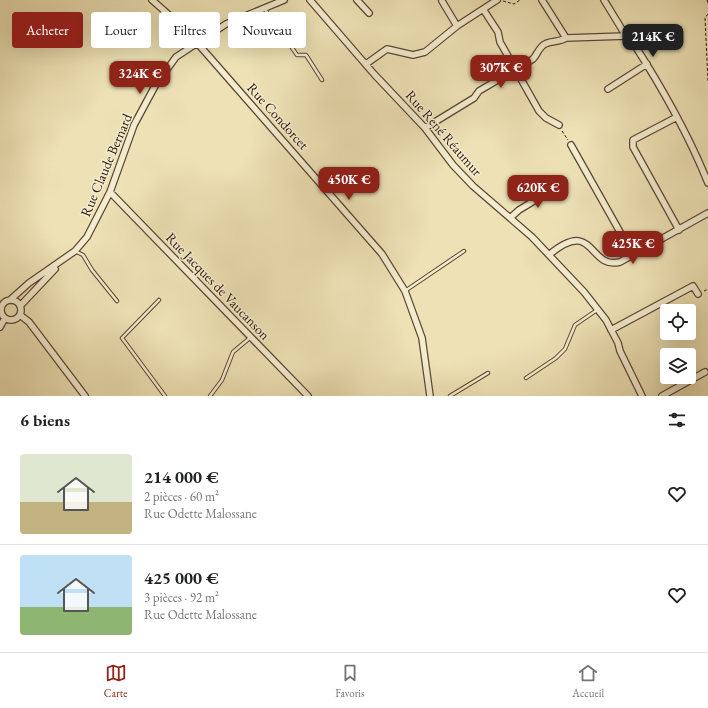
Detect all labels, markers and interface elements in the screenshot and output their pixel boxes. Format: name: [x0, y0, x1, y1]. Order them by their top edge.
chip: Acheter: [12, 12, 83, 48]
chip: Louer: [91, 12, 151, 48]
chip: Filtres: [159, 12, 220, 48]
chip: Nouveau: [228, 12, 306, 48]
pin: 214K €: [620, 24, 686, 58]
text: 214K €: [631, 28, 675, 45]
pin: 307K €: [468, 55, 534, 89]
text: 307K €: [479, 59, 523, 76]
pin: 324K €: [107, 61, 173, 95]
text: 324K €: [118, 65, 162, 82]
street label: Rue Condorcet: [243, 79, 313, 154]
street label: Rue René Réaumur: [402, 86, 486, 180]
street label: Rue Claude Bernard: [76, 110, 136, 219]
pin: 450K €: [316, 167, 382, 201]
text: 450K €: [327, 171, 371, 188]
pin: 620K €: [505, 175, 571, 209]
text: 620K €: [516, 179, 560, 196]
street label: Rue Jacques de Vaucanson: [162, 229, 274, 344]
pin: 425K €: [600, 231, 666, 265]
text: 425K €: [611, 235, 655, 252]
map controls: [660, 304, 696, 384]
button: locate: [660, 304, 696, 340]
button: layers: [660, 348, 696, 384]
text: 6 biens: [20, 409, 70, 431]
icon: filters: [666, 409, 688, 431]
text: 214 000 €: [144, 466, 219, 488]
icon: home: [52, 470, 100, 518]
icon: heart: [666, 483, 688, 505]
text: 2 pièces · 60 m²: [144, 488, 219, 505]
text: Rue Odette Malossane: [144, 505, 257, 522]
text: 425 000 €: [144, 567, 219, 589]
icon: home: [52, 571, 100, 619]
icon: heart: [666, 584, 688, 606]
text: 3 pièces · 92 m²: [144, 589, 219, 606]
text: Rue Odette Malossane: [144, 606, 257, 623]
tab: Carte: [104, 662, 127, 700]
tab: Favoris: [335, 662, 365, 700]
tab: Accueil: [572, 662, 604, 700]

